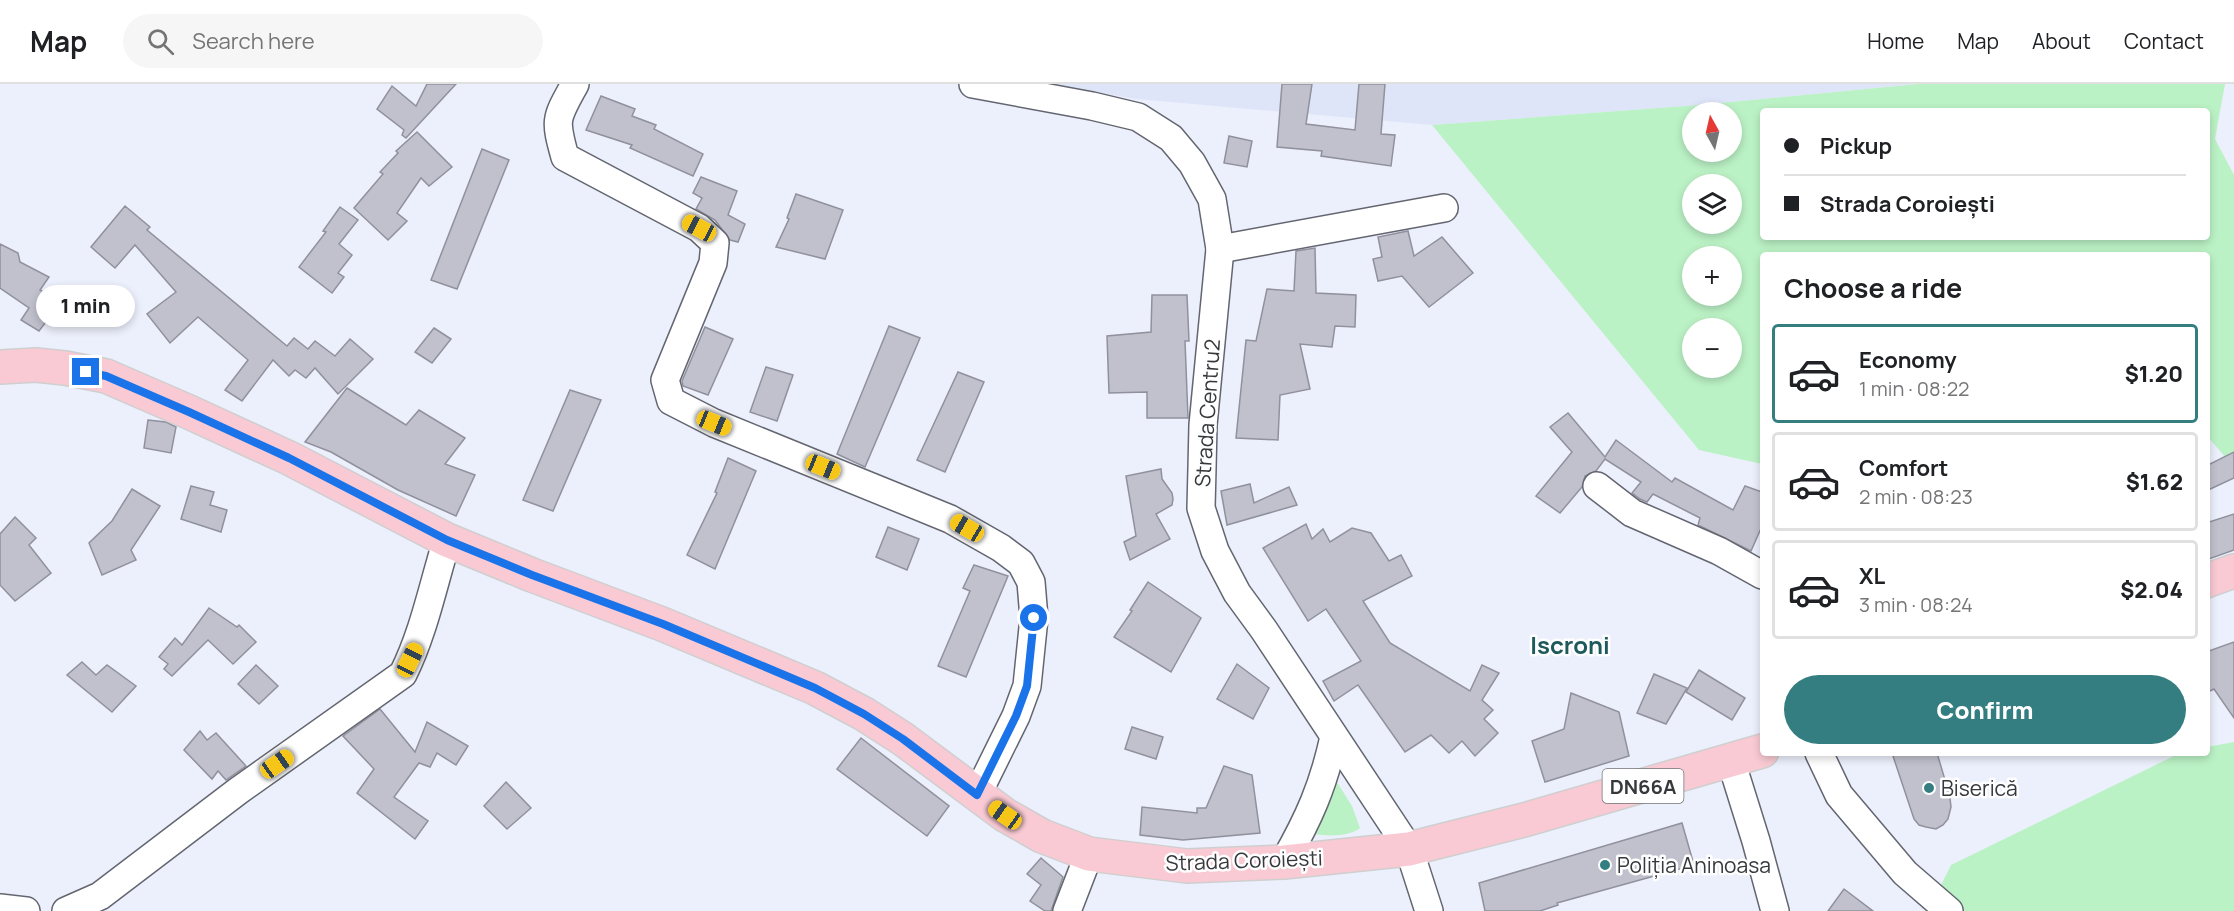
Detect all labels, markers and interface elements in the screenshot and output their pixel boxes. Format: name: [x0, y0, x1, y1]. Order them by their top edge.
search box: [123, 14, 543, 68]
text: Map: [30, 22, 87, 60]
icon: search: [144, 25, 177, 58]
text: Search here: [192, 26, 315, 56]
text: Home: [1867, 27, 1924, 55]
text: Map: [1957, 27, 1999, 55]
text: About: [2032, 27, 2091, 55]
text: Contact: [2124, 27, 2204, 55]
north arrow: [1682, 102, 1742, 162]
map controls: [1682, 102, 1742, 378]
text: Pickup: [1820, 131, 1892, 161]
button: layers: [1682, 174, 1742, 234]
text: Strada Coroiești: [1820, 189, 1995, 219]
car: [679, 212, 719, 244]
button: +: [1682, 246, 1742, 306]
text: Choose a ride: [1784, 269, 1962, 306]
callout: 1 min: [36, 285, 136, 327]
text: 1 min: [60, 292, 111, 319]
button: −: [1682, 318, 1742, 378]
street label: Strada Centru2: [1188, 338, 1226, 488]
text: Economy: [1859, 345, 1957, 375]
icon: car: [1787, 347, 1841, 401]
route end: [72, 358, 99, 385]
text: $1.20: [2125, 359, 2183, 389]
text: 1 min · 08:22: [1859, 375, 1969, 402]
car: [694, 408, 734, 438]
car: [803, 452, 843, 482]
text: Comfort: [1859, 453, 1948, 483]
icon: car: [1787, 455, 1841, 509]
text: $1.62: [2126, 467, 2183, 497]
text: 2 min · 08:23: [1859, 483, 1973, 510]
car: [947, 511, 987, 545]
text: XL: [1859, 561, 1885, 591]
icon: car: [1787, 563, 1841, 617]
text: $2.04: [2120, 575, 2183, 605]
text: 3 min · 08:24: [1859, 591, 1973, 618]
route start: [1020, 604, 1047, 631]
district label: Iscroni: [1530, 628, 1610, 661]
car: [394, 640, 426, 680]
button: Confirm: [1784, 675, 2186, 744]
car: [257, 746, 297, 782]
road number: DN66A: [1602, 769, 1684, 803]
place label: Biserică: [1941, 774, 2018, 802]
marker: Biserică: [1922, 781, 1936, 795]
car: [985, 797, 1025, 833]
street label: Strada Coroiești: [1165, 843, 1323, 877]
place label: Poliția Aninoasa: [1617, 851, 1771, 879]
marker: Poliția Aninoasa: [1598, 858, 1612, 872]

